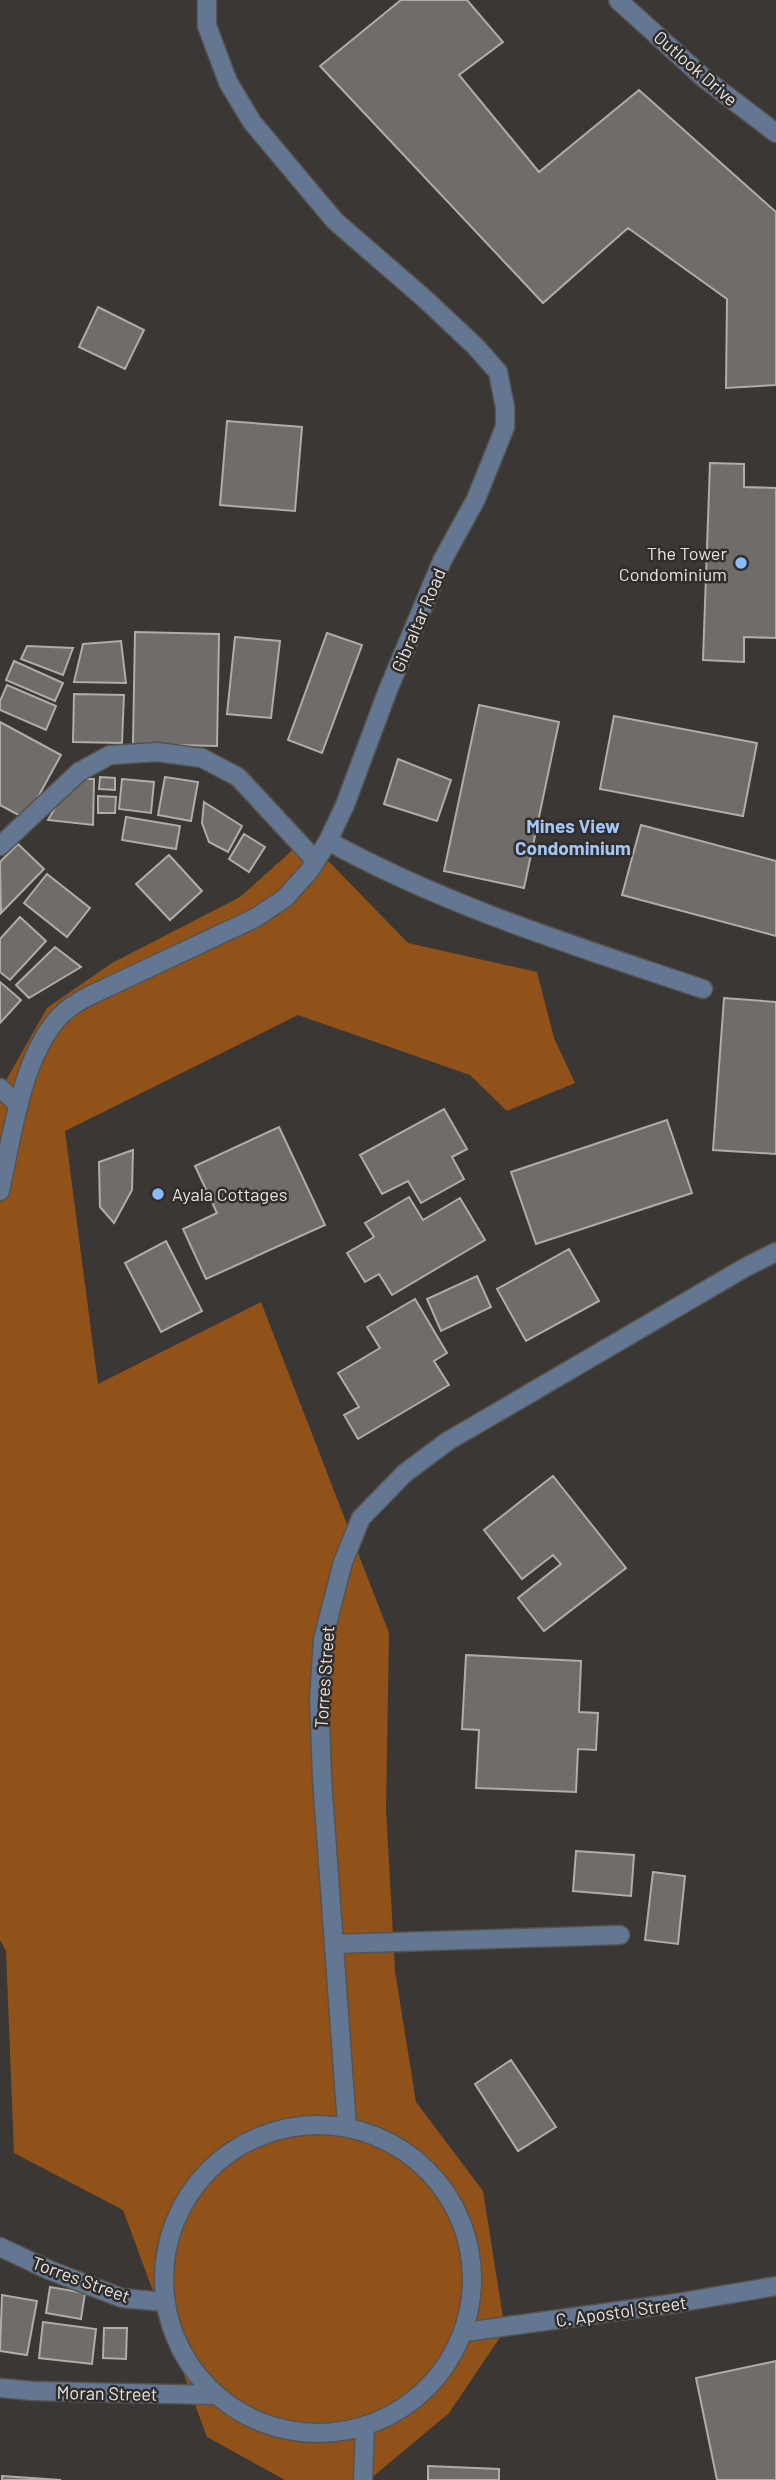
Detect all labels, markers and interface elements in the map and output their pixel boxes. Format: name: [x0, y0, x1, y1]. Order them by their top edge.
street label: Outlook Drive: [650, 26, 742, 110]
place label: The Tower Condominium: [619, 542, 727, 585]
marker: The Tower Condominium: [733, 555, 749, 571]
street label: Gibraltar Road: [386, 565, 450, 675]
district label: Mines View Condominium: [515, 814, 631, 859]
place label: Ayala Cottages: [172, 1183, 287, 1205]
marker: Ayala Cottages: [150, 1186, 166, 1202]
street label: Torres Street: [309, 1625, 339, 1729]
street label: Torres Street: [29, 2251, 133, 2307]
street label: C. Apostol Street: [554, 2291, 688, 2331]
street label: Moran Street: [56, 2381, 158, 2405]

